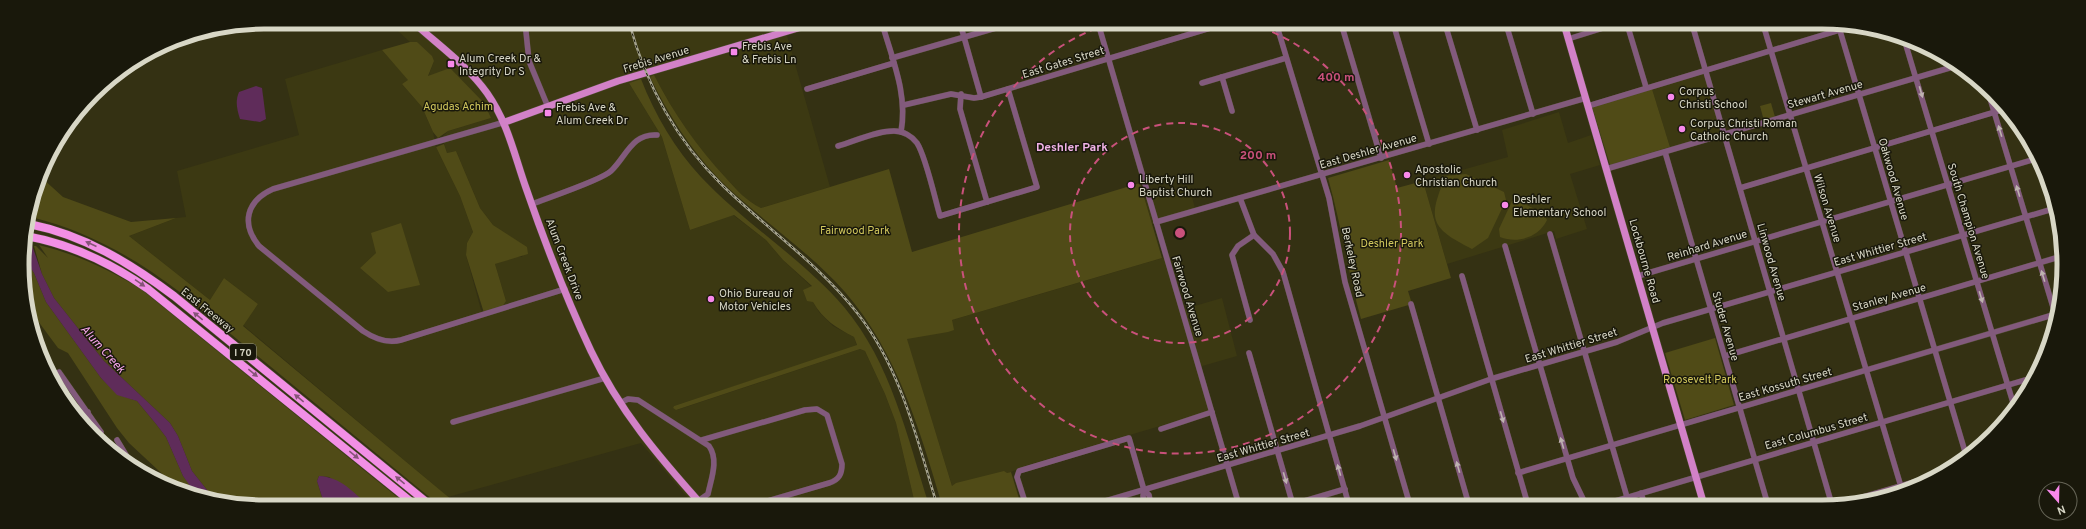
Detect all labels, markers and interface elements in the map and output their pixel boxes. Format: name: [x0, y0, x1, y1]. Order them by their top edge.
place label: Frebis Ave & Frebis Ln: [742, 40, 796, 67]
street label: Frebis Avenue: [622, 43, 691, 77]
street label: East Gates Street: [1021, 44, 1106, 82]
marker: Frebis Ave & Frebis Ln: [729, 47, 739, 57]
place label: Alum Creek Dr & Integrity Dr S: [459, 52, 542, 79]
marker: Alum Creek Dr & Integrity Dr S: [446, 59, 456, 69]
text: 400 m: [1317, 70, 1355, 86]
street label: Stewart Avenue: [1786, 78, 1865, 112]
place label: Corpus Christi School: [1679, 85, 1747, 112]
one-way arrow: [1918, 87, 1924, 99]
marker: Corpus Christi School: [1666, 92, 1676, 102]
park label: Agudas Achim: [423, 100, 493, 114]
place label: Frebis Ave & Alum Creek Dr: [556, 101, 629, 128]
marker: Frebis Ave & Alum Creek Dr: [543, 108, 553, 118]
place label: Corpus Christi Roman Catholic Church: [1690, 117, 1797, 144]
marker: Corpus Christi Roman Catholic Church: [1677, 124, 1687, 134]
one-way arrow: [1997, 124, 2003, 136]
street label: East Deshler Avenue: [1318, 131, 1419, 173]
street label: Oakwood Avenue: [1875, 137, 1911, 222]
district label: Deshler Park: [1036, 140, 1108, 156]
text: 200 m: [1240, 148, 1276, 164]
street label: South Champion Avenue: [1944, 162, 1992, 281]
place label: Apostolic Christian Church: [1415, 163, 1497, 190]
marker: Apostolic Christian Church: [1402, 170, 1412, 180]
street label: Wilson Avenue: [1810, 172, 1844, 244]
place label: Liberty Hill Baptist Church: [1139, 173, 1212, 200]
marker: Liberty Hill Baptist Church: [1126, 180, 1136, 190]
one-way arrow: [2015, 185, 2021, 197]
place label: Deshler Elementary School: [1513, 193, 1606, 220]
marker: Deshler Elementary School: [1500, 200, 1510, 210]
street label: Alum Creek Drive: [542, 217, 586, 302]
street label: Lockbourne Road: [1625, 217, 1663, 305]
street label: Linwood Avenue: [1753, 222, 1789, 303]
park label: Fairwood Park: [820, 224, 890, 238]
centre of rings: [1173, 226, 1187, 240]
street label: Berkeley Road: [1338, 226, 1366, 299]
street label: Reinhard Avenue: [1665, 227, 1749, 265]
street label: East Whittier Street: [1832, 230, 1928, 270]
park label: Deshler Park: [1360, 237, 1424, 251]
one-way arrow: [84, 240, 96, 246]
street label: Fairwood Avenue: [1168, 254, 1206, 338]
one-way arrow: [2040, 269, 2046, 281]
one-way arrow: [135, 279, 145, 287]
street label: Stanley Avenue: [1851, 281, 1928, 315]
street label: East Freeway: [178, 285, 237, 337]
place label: Ohio Bureau of Motor Vehicles: [719, 287, 793, 314]
street label: Studer Avenue: [1708, 290, 1742, 363]
one-way arrow: [1978, 292, 1984, 304]
marker: Ohio Bureau of Motor Vehicles: [706, 294, 716, 304]
one-way arrow: [193, 311, 204, 320]
water label: Alum Creek: [76, 322, 129, 378]
street label: East Whittier Street: [1523, 325, 1619, 367]
road number: I 70: [230, 344, 256, 360]
street label: East Kossuth Street: [1737, 365, 1834, 405]
one-way arrow: [248, 368, 259, 377]
park label: Roosevelt Park: [1663, 373, 1737, 387]
one-way arrow: [294, 393, 304, 402]
one-way arrow: [1499, 411, 1505, 423]
street label: East Columbus Street: [1763, 411, 1869, 453]
street label: East Whittier Street: [1215, 426, 1311, 466]
one-way arrow: [1559, 436, 1565, 448]
one-way arrow: [348, 450, 359, 459]
one-way arrow: [1392, 450, 1398, 462]
one-way arrow: [1455, 461, 1461, 473]
one-way arrow: [1336, 464, 1342, 476]
one-way arrow: [1282, 472, 1288, 484]
one-way arrow: [394, 476, 405, 485]
north arrow: [2038, 481, 2078, 521]
text: N: [2055, 502, 2067, 517]

